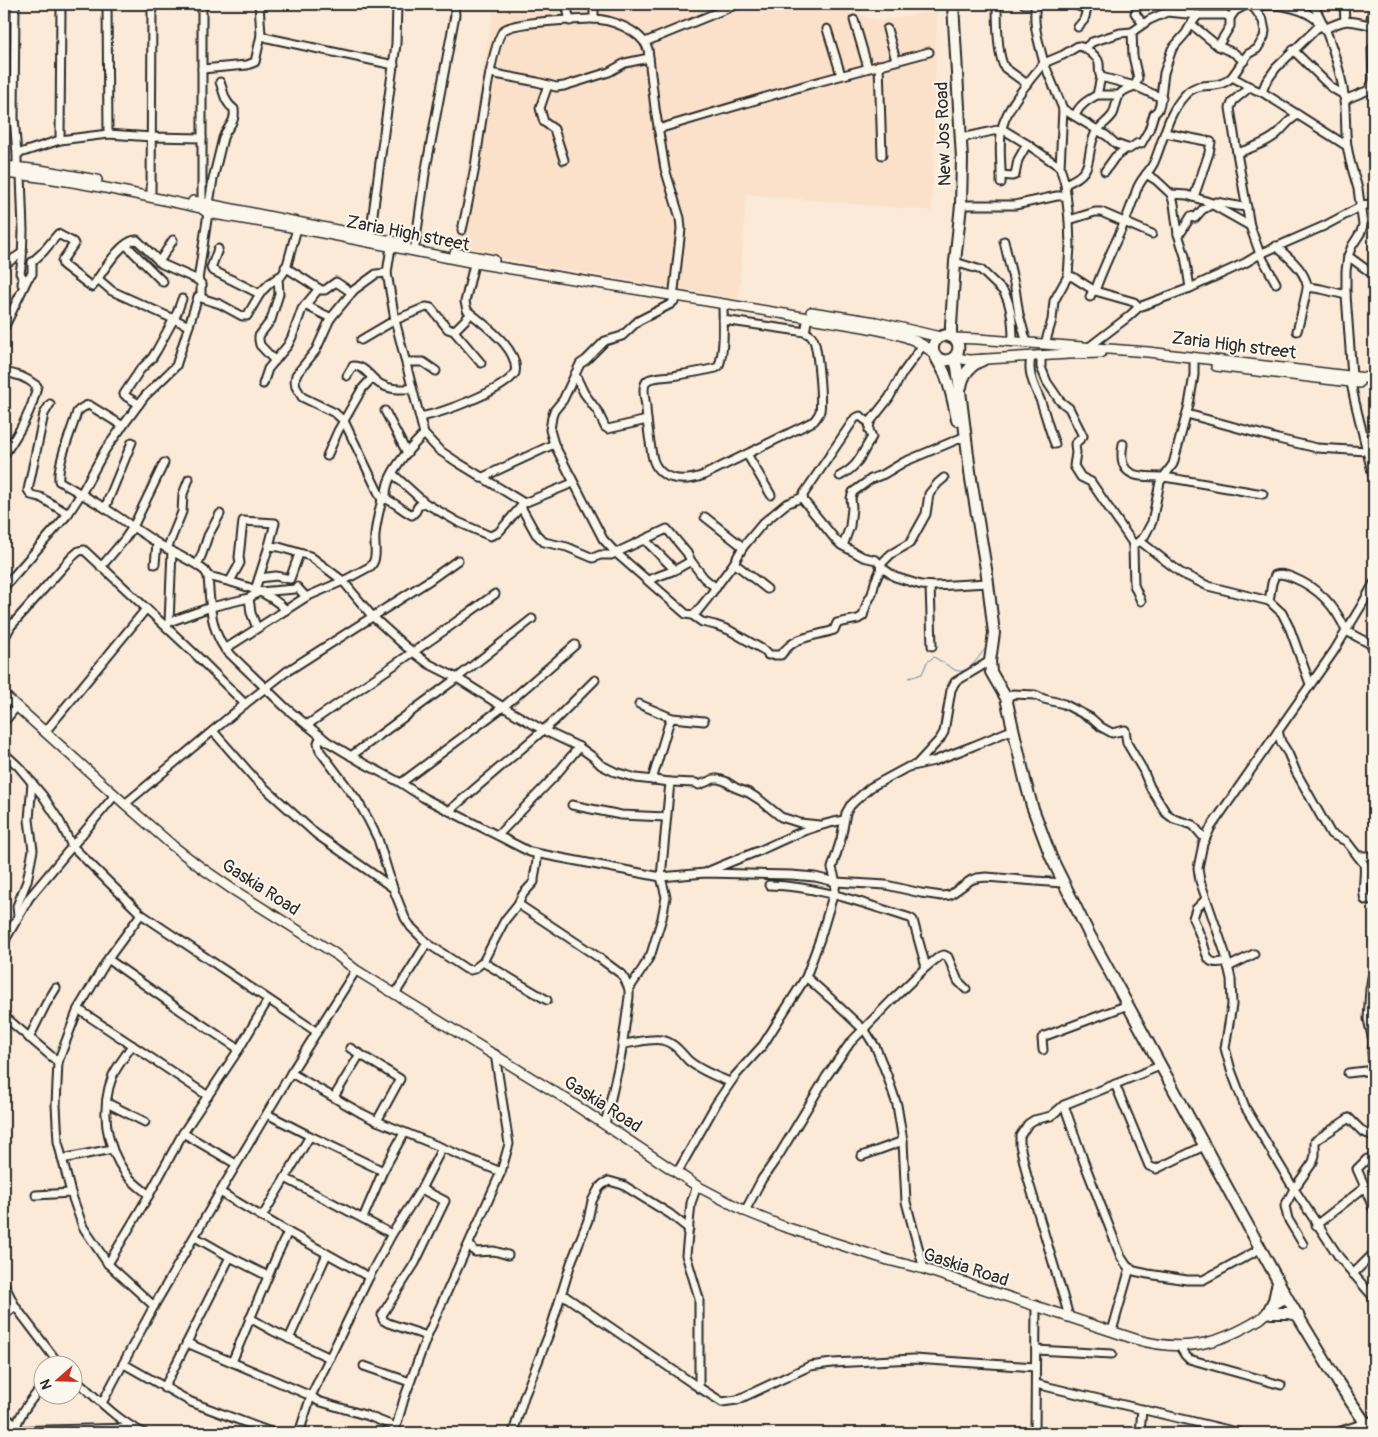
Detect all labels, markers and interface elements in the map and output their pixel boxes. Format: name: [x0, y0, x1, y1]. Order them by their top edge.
street label: New Jos Road: [930, 81, 957, 187]
street label: Zaria High street: [344, 210, 472, 257]
street label: Zaria High street: [1170, 326, 1298, 365]
street label: Gaskia Road: [217, 854, 304, 921]
street label: Gaskia Road: [559, 1071, 646, 1138]
street label: Gaskia Road: [920, 1243, 1012, 1292]
north arrow: [32, 1354, 82, 1404]
text: N: [37, 1377, 56, 1392]

